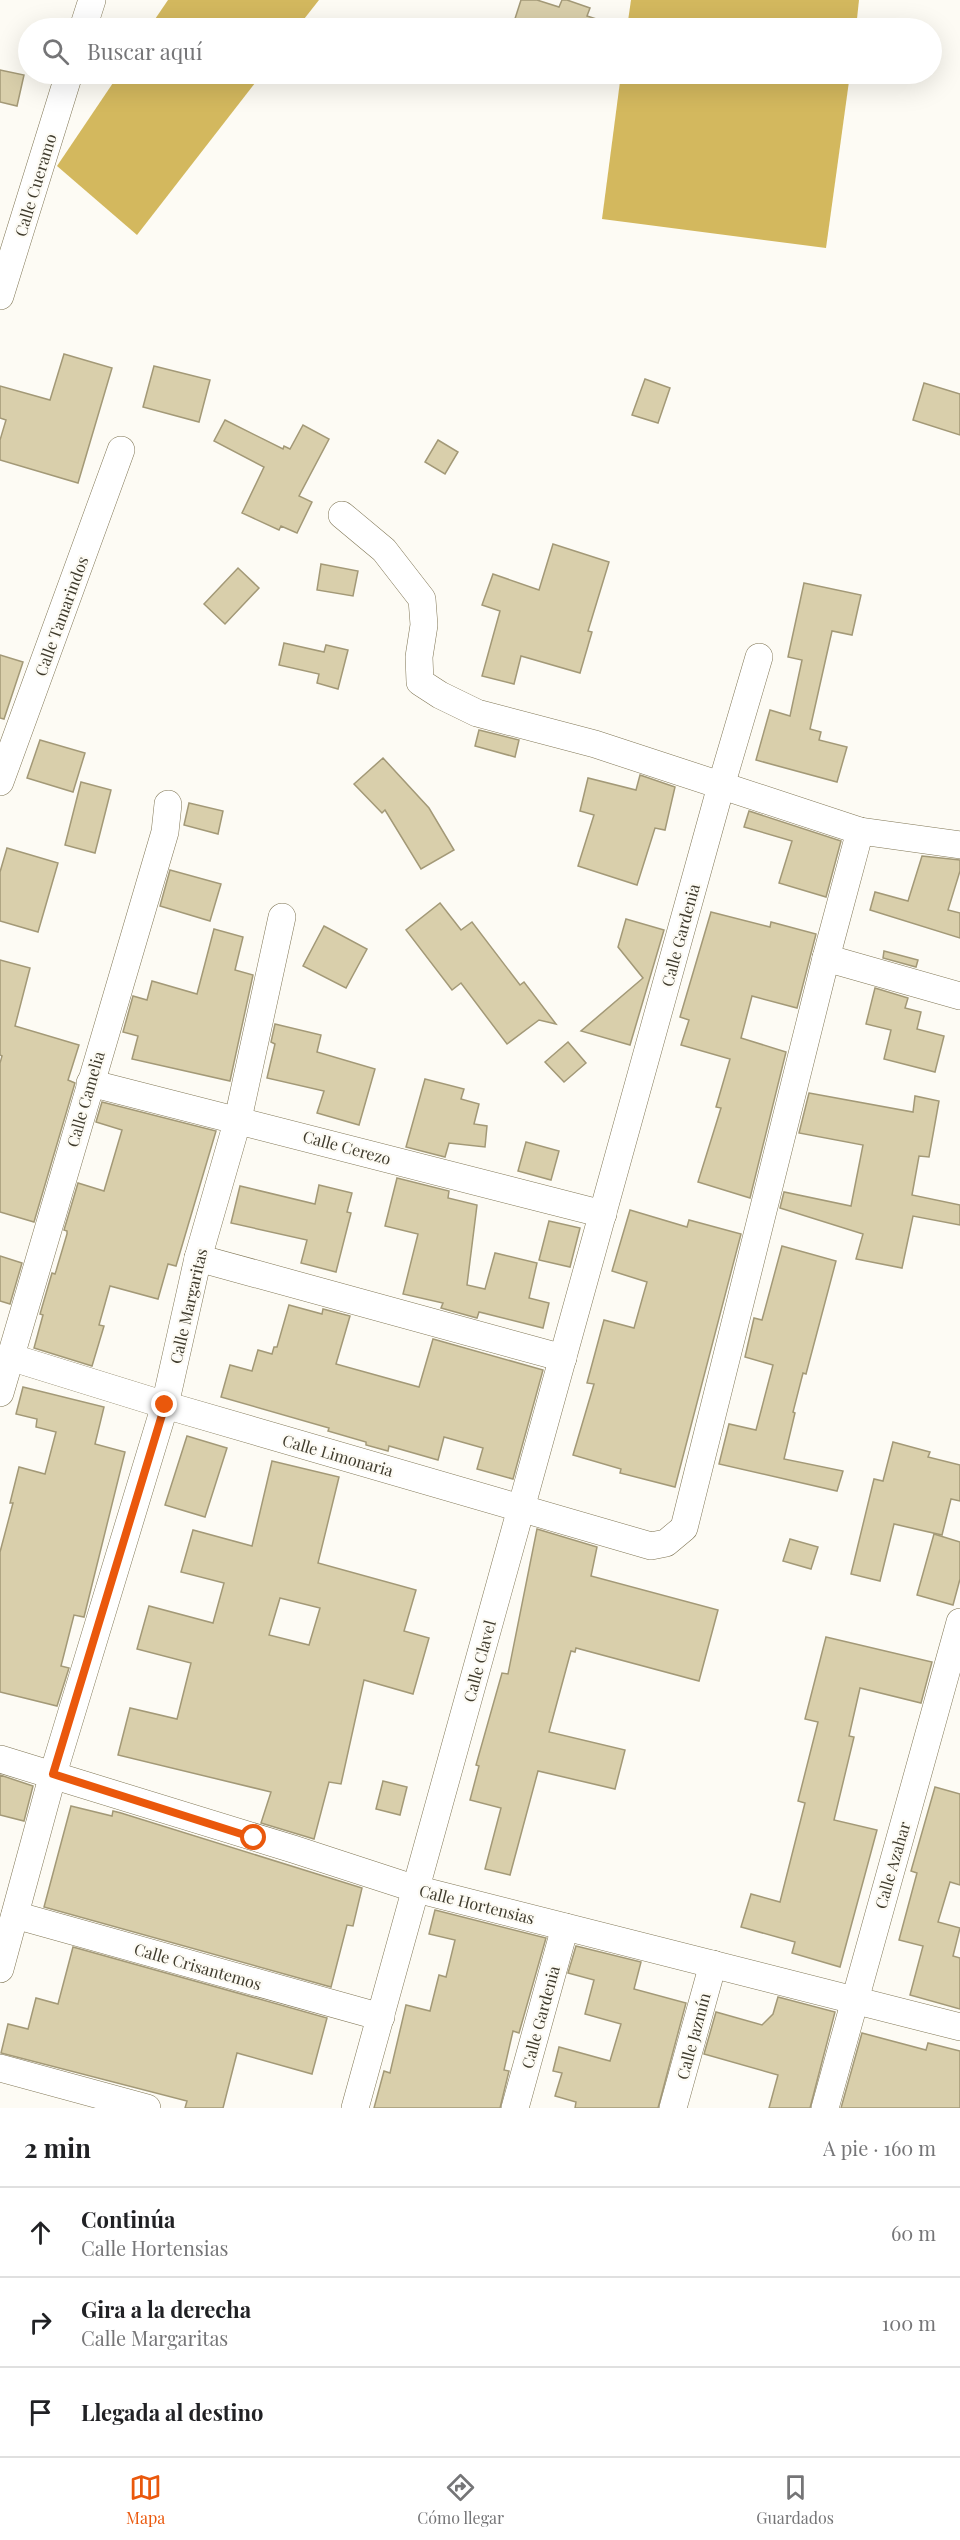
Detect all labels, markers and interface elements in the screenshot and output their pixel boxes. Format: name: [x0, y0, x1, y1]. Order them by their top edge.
search box: [18, 18, 942, 84]
icon: search: [39, 35, 72, 68]
text: Buscar aquí: [87, 36, 202, 66]
street label: Calle Cueramo: [9, 131, 61, 239]
street label: Calle Tamarindos: [30, 553, 92, 679]
street label: Calle Gardenia: [656, 881, 704, 989]
street label: Calle Camelia: [61, 1049, 109, 1149]
street label: Calle Cerezo: [301, 1125, 394, 1169]
street label: Calle Margaritas: [165, 1246, 211, 1366]
route end: [151, 1391, 177, 1417]
street label: Calle Limonaria: [280, 1429, 396, 1481]
street label: Calle Clavel: [458, 1617, 500, 1704]
street label: Calle Azahar: [870, 1819, 914, 1911]
route start: [240, 1824, 266, 1850]
street label: Calle Hortensias: [417, 1880, 537, 1928]
street label: Calle Crisantemos: [132, 1938, 264, 1994]
street label: Calle Gardenia: [516, 1963, 564, 2071]
street label: Calle Jazmín: [671, 1990, 715, 2082]
text: 2 min: [24, 2130, 91, 2165]
text: A pie · 160 m: [823, 2134, 936, 2161]
text: Continúa: [81, 2204, 175, 2234]
icon: ahead: [24, 2216, 57, 2249]
text: 60 m: [891, 2219, 936, 2246]
text: Calle Hortensias: [81, 2234, 229, 2261]
text: Gira a la derecha: [81, 2294, 251, 2324]
icon: right: [24, 2306, 57, 2339]
text: 100 m: [882, 2309, 936, 2336]
text: Calle Margaritas: [81, 2324, 228, 2351]
icon: arrive: [24, 2396, 57, 2429]
text: Llegada al destino: [81, 2397, 263, 2427]
tab: Mapa: [126, 2471, 165, 2528]
tab: Cómo llegar: [417, 2471, 504, 2528]
tab: Guardados: [756, 2471, 834, 2528]

